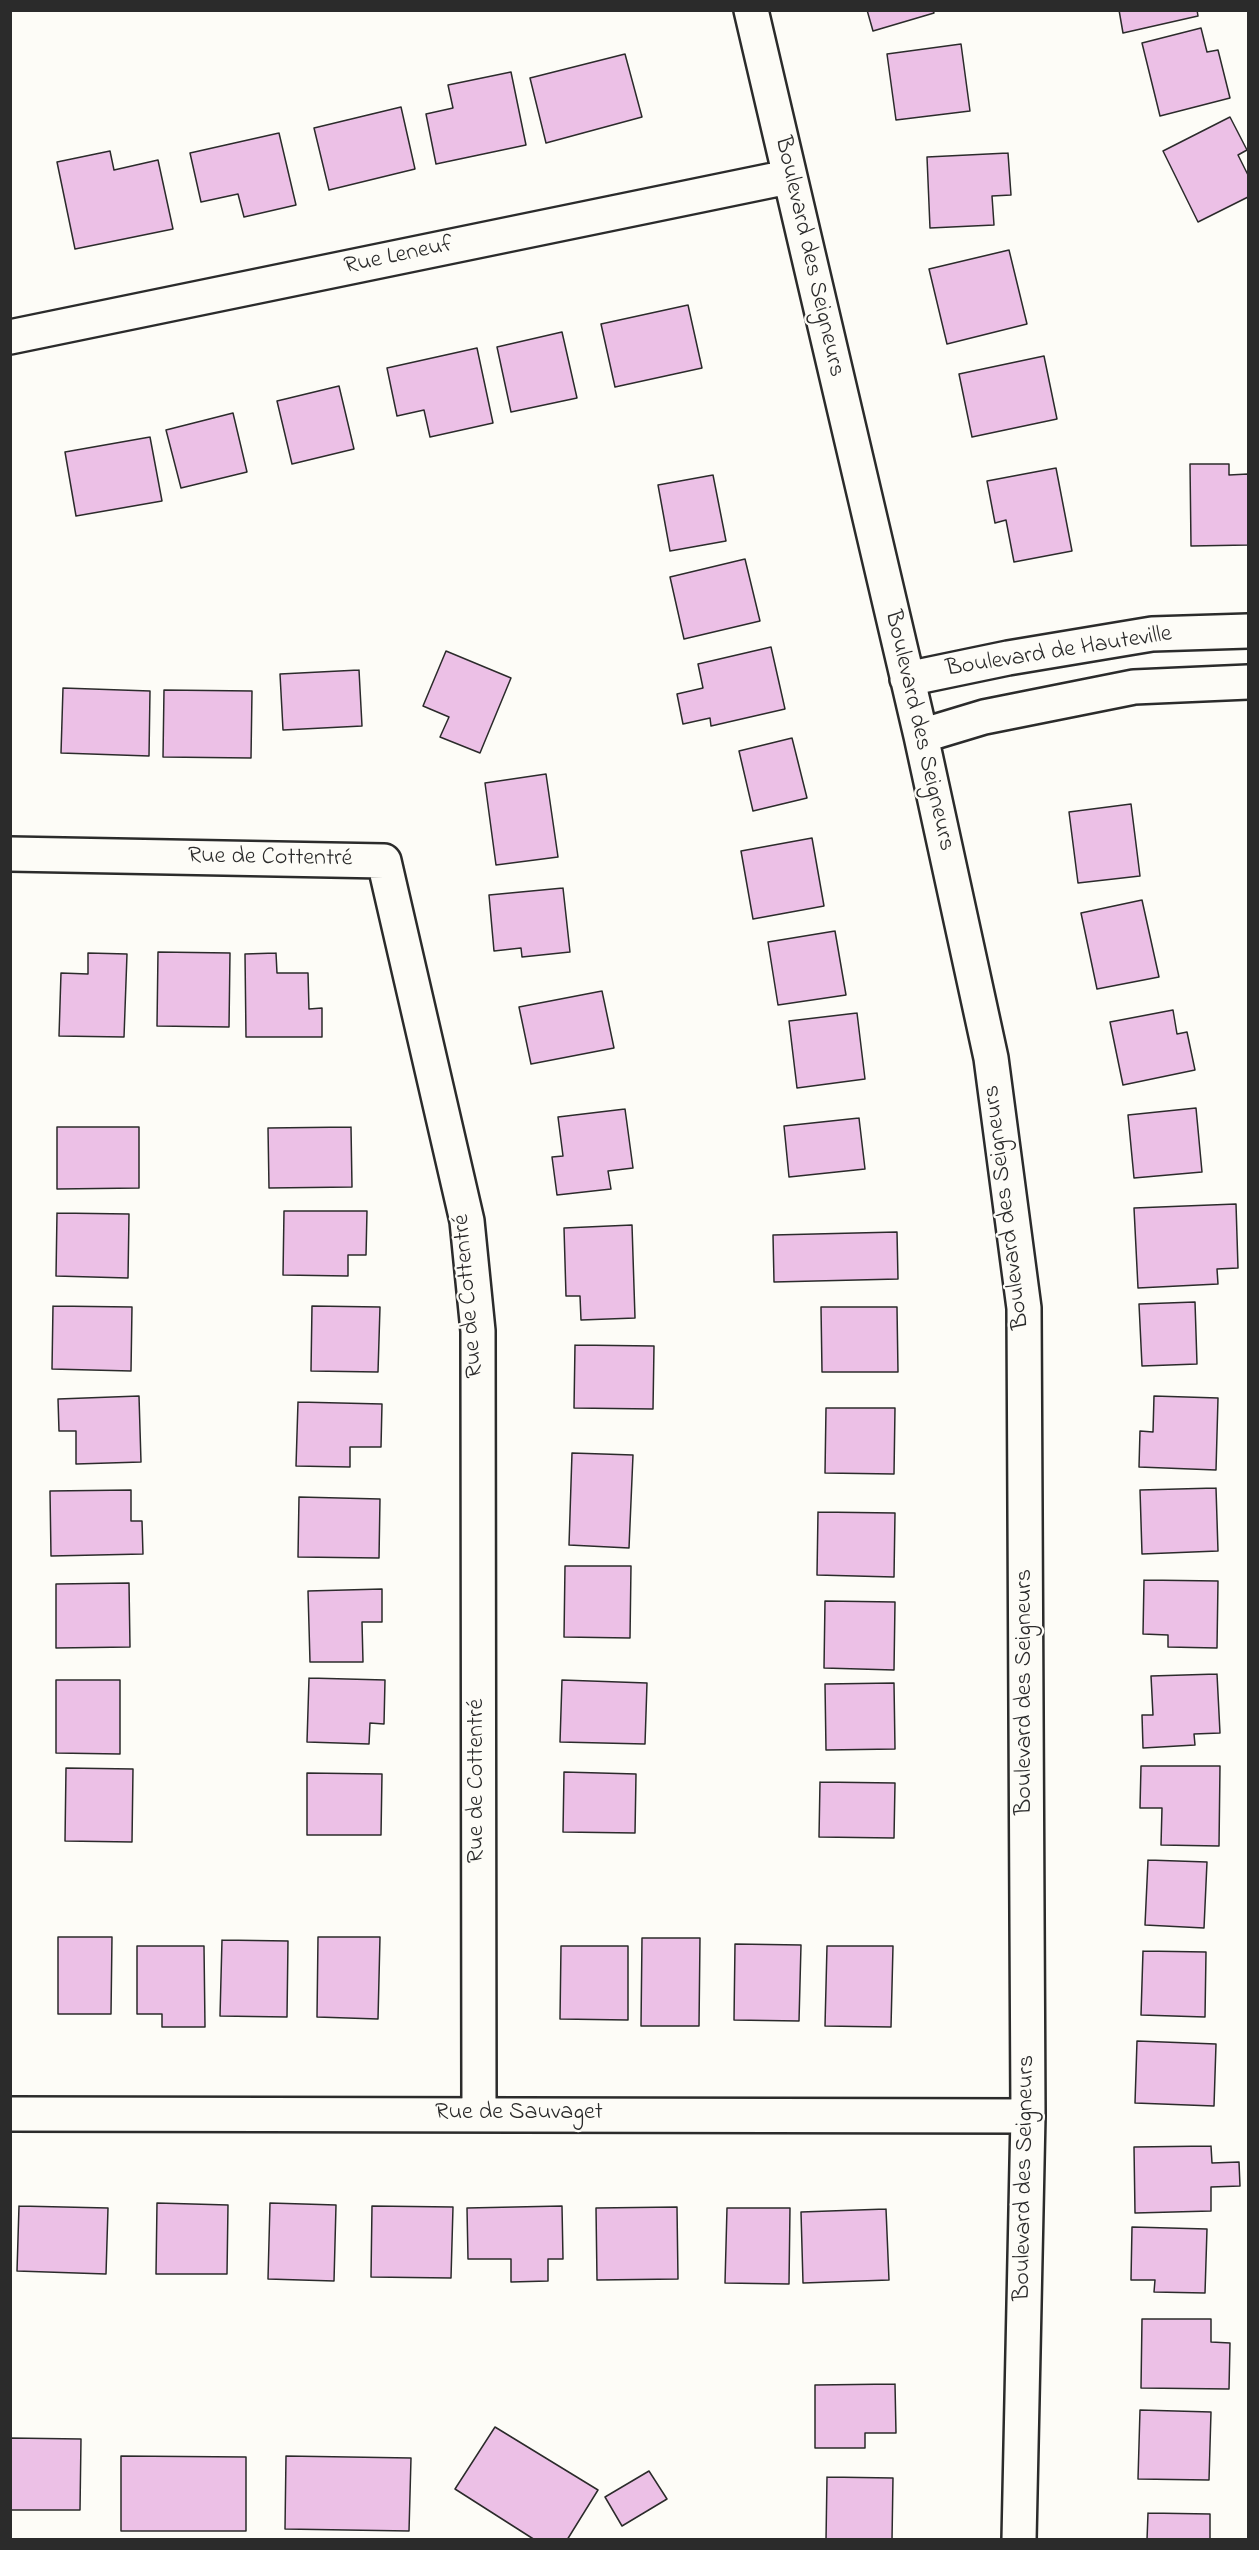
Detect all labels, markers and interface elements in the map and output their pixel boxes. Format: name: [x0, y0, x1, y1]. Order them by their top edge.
street label: Boulevard des Seigneurs: [766, 134, 850, 380]
street label: Rue Leneuf: [342, 231, 456, 283]
street label: Boulevard des Seigneurs: [876, 608, 960, 854]
street label: Boulevard de Hauteville: [944, 621, 1174, 685]
street label: Rue de Cottentré: [187, 843, 353, 875]
street label: Boulevard des Seigneurs: [979, 1083, 1037, 1331]
street label: Rue de Cottentré: [448, 1213, 492, 1379]
street label: Boulevard des Seigneurs: [1012, 1569, 1040, 1815]
street label: Rue de Cottentré: [464, 1699, 492, 1863]
street label: Boulevard des Seigneurs: [1009, 2055, 1043, 2301]
street label: Rue de Sauvaget: [435, 2100, 603, 2128]

